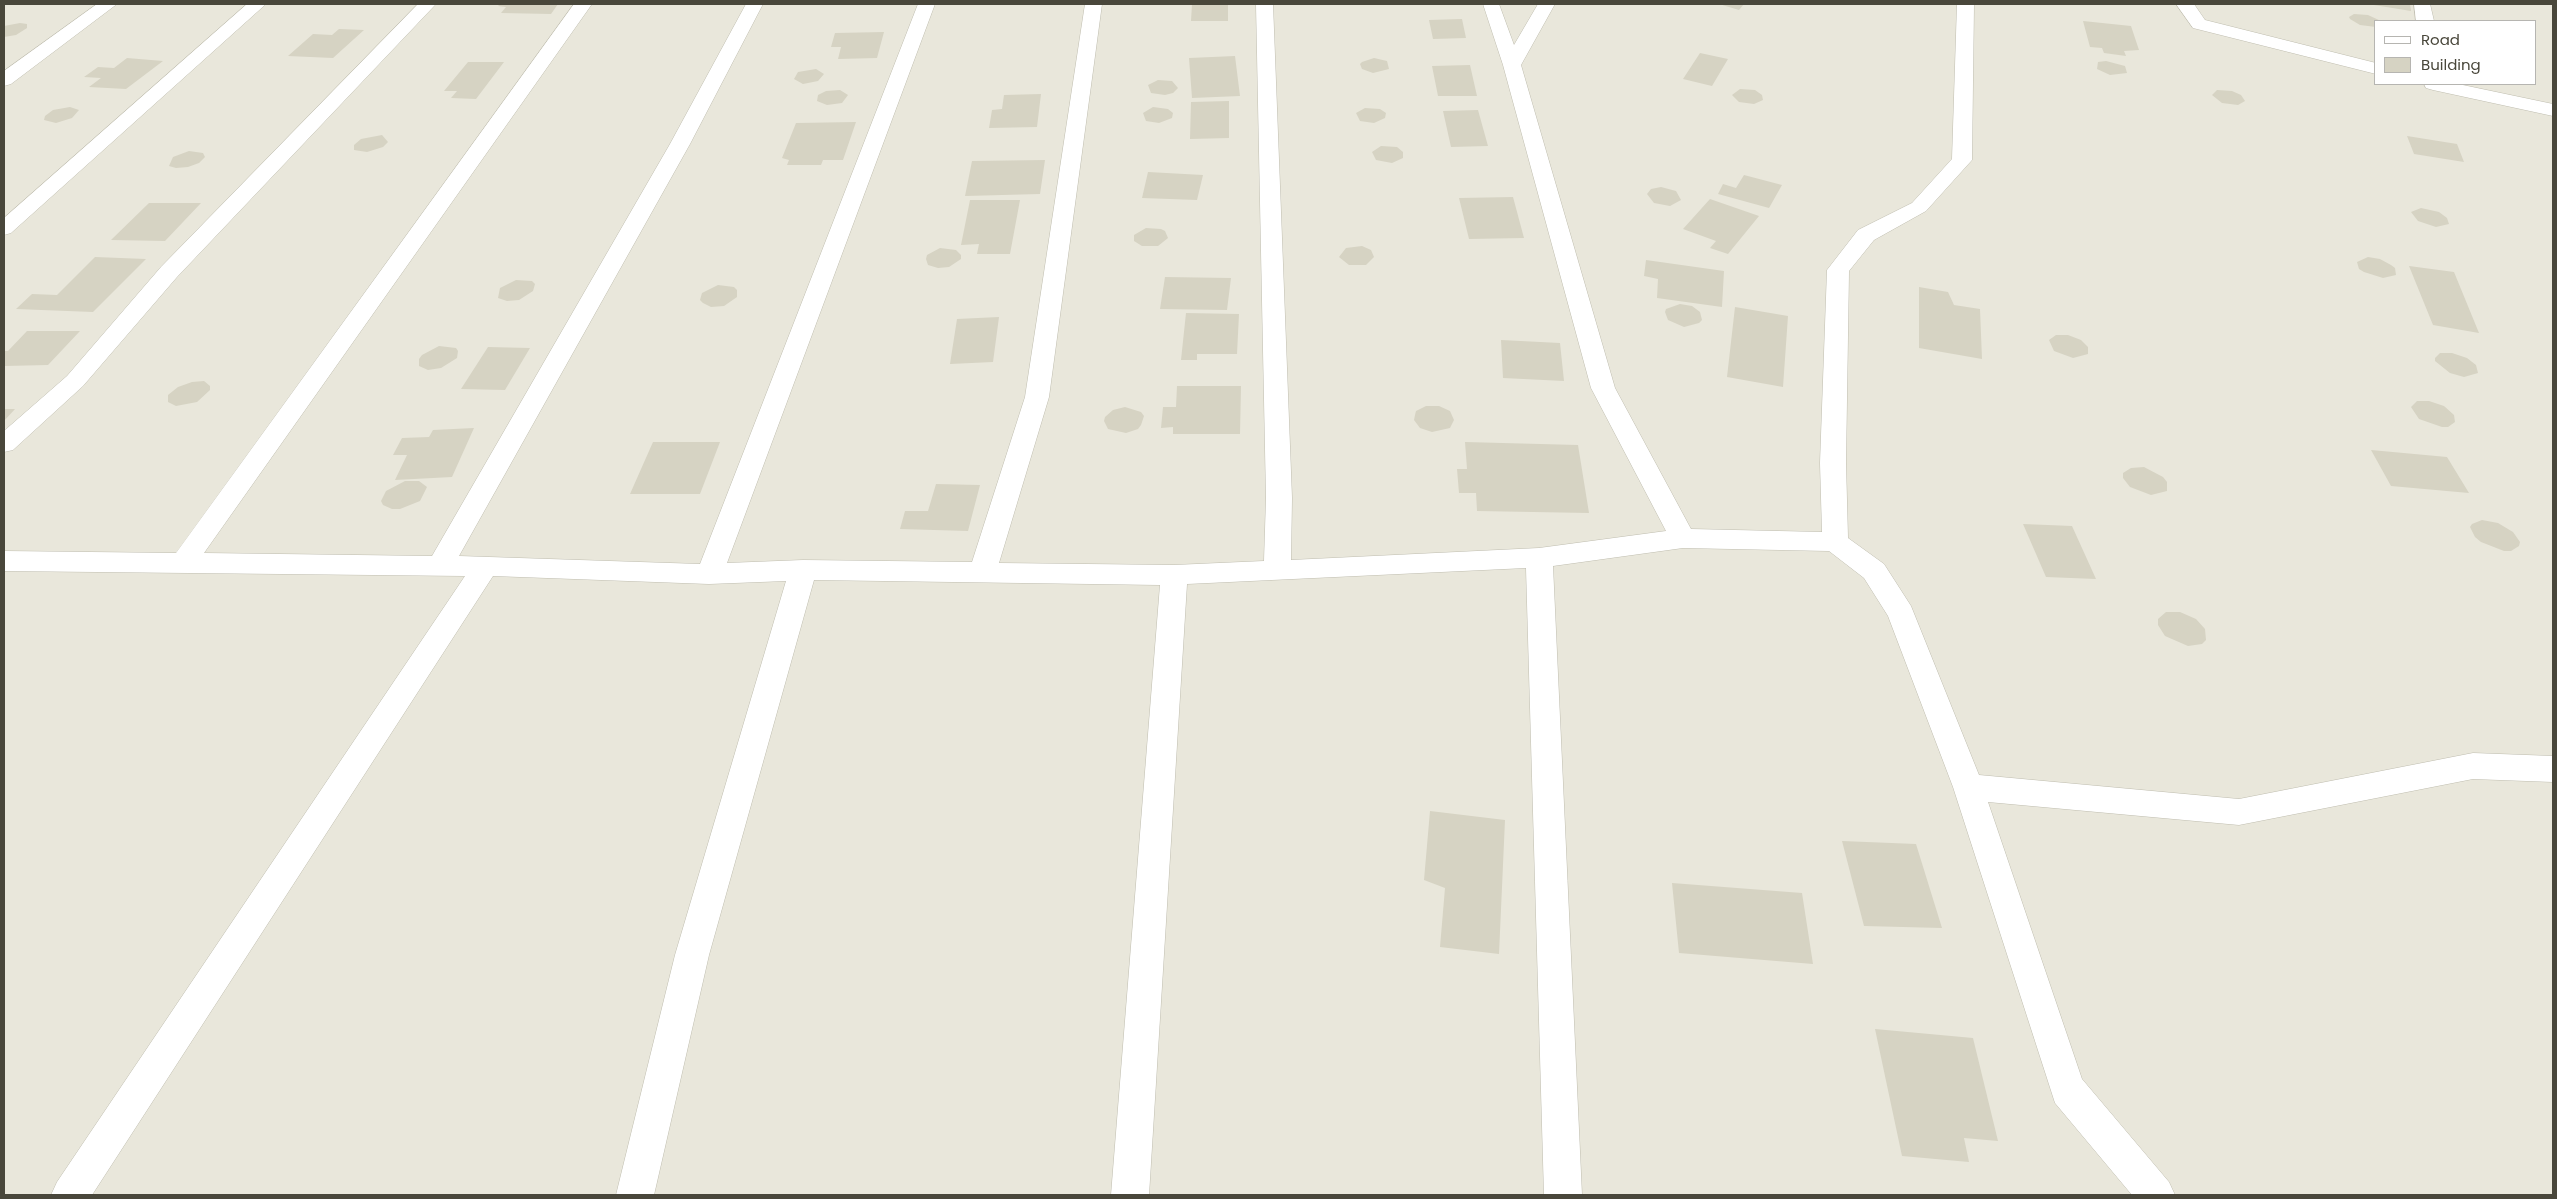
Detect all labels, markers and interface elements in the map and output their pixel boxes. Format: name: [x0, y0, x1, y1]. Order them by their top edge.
legend: [2374, 20, 2537, 85]
text: Road: [2421, 29, 2460, 50]
text: Building: [2421, 54, 2481, 75]

